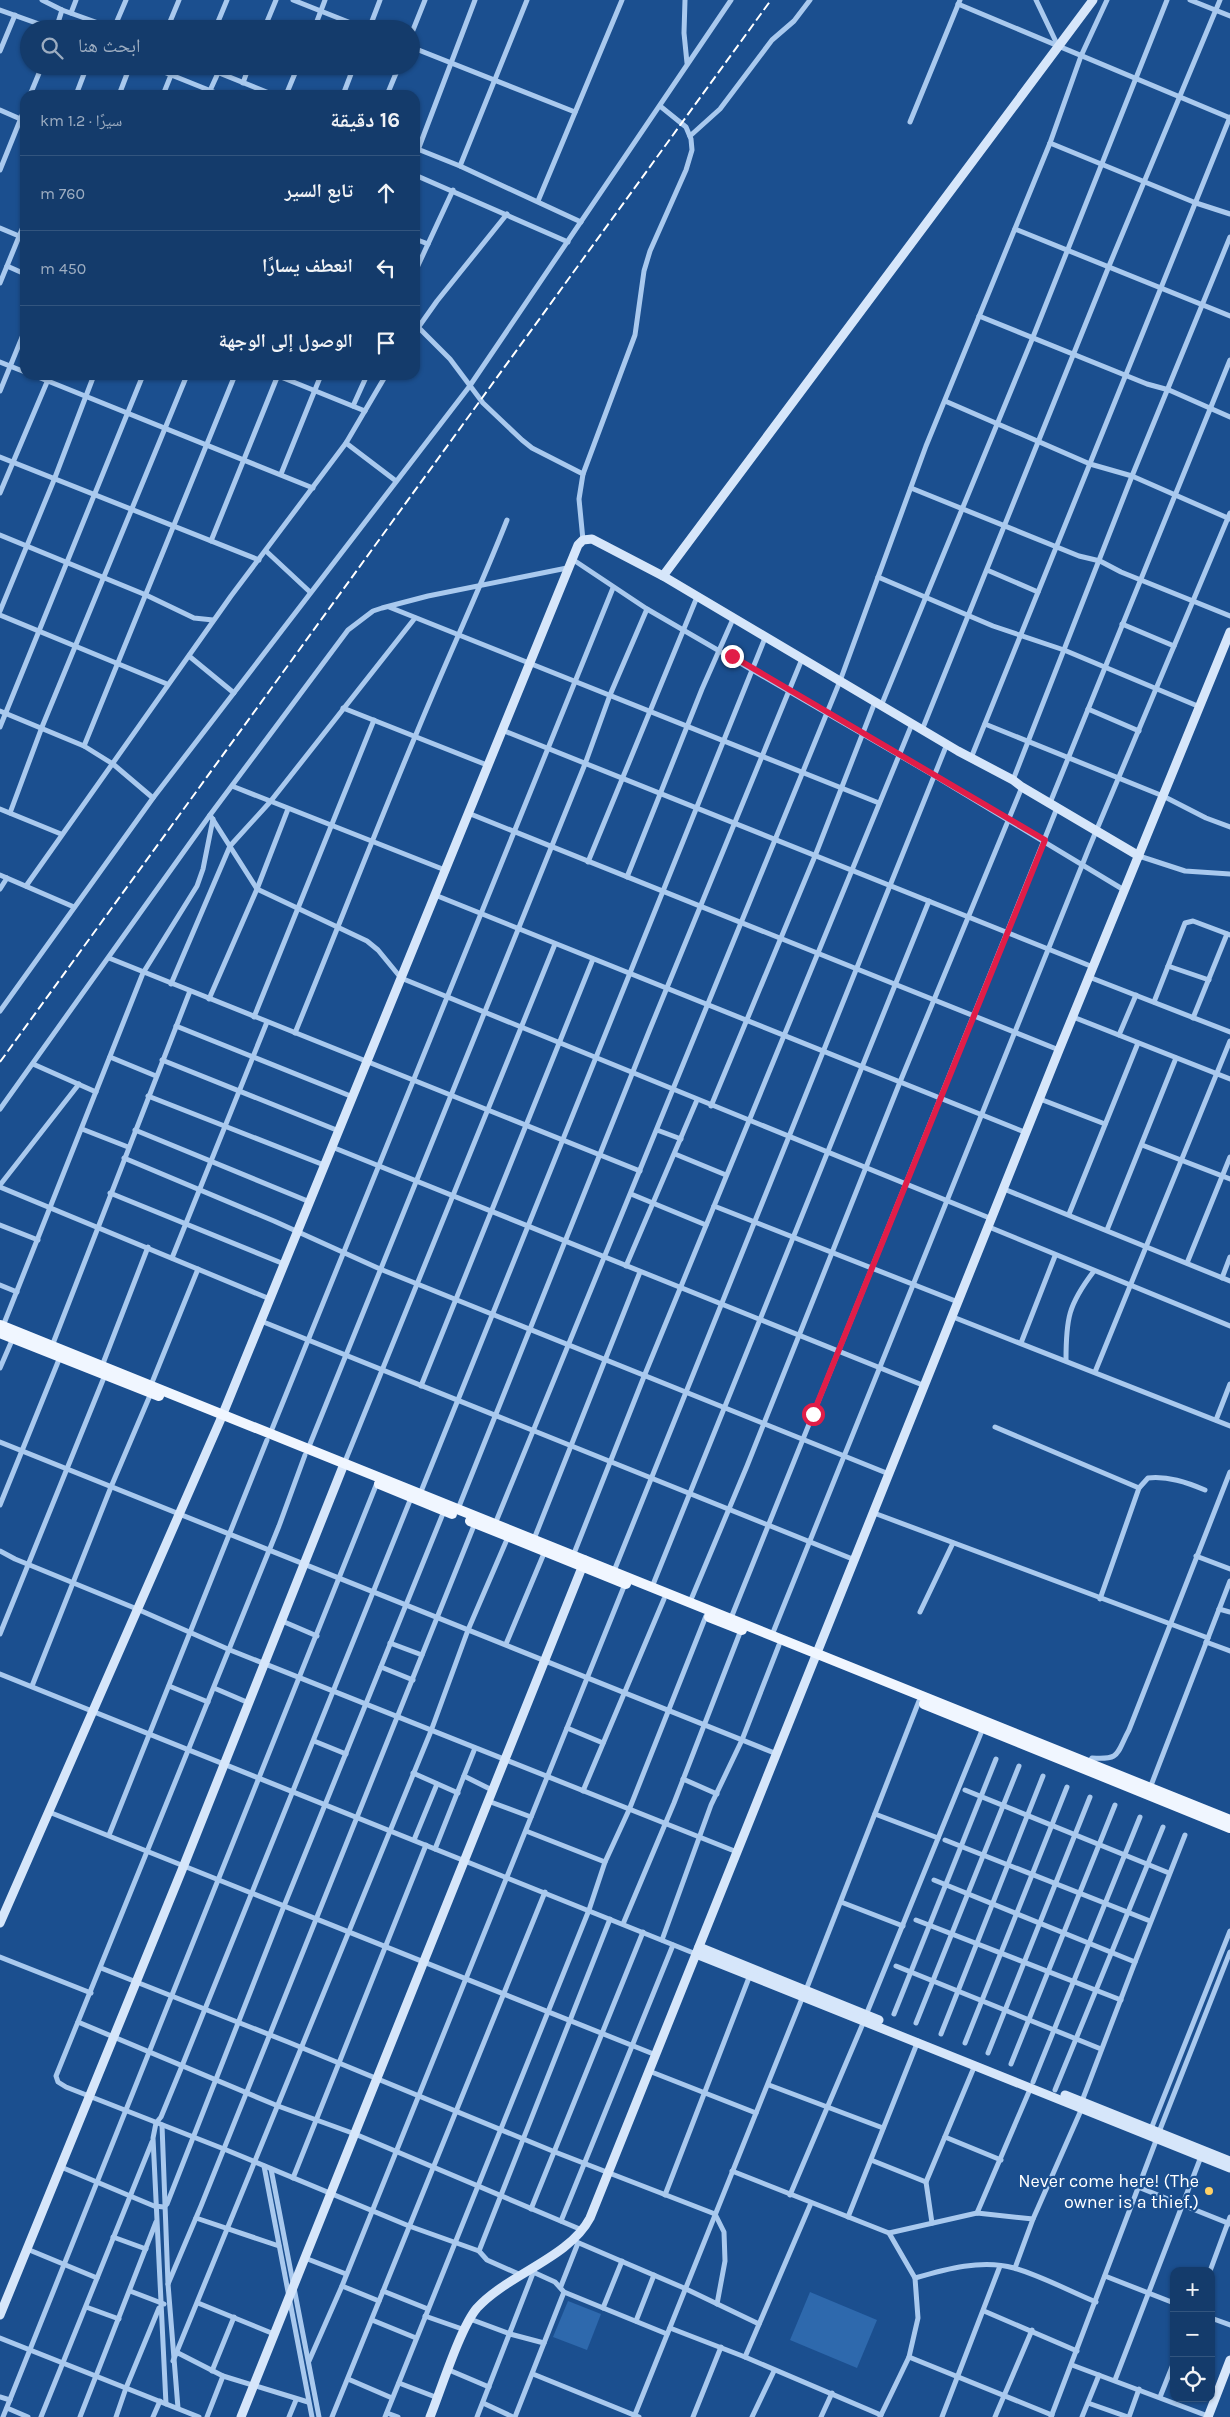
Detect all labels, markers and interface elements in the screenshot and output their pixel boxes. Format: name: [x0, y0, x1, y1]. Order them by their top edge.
search box: [20, 20, 420, 75]
icon: search: [38, 34, 66, 62]
text: ابحث هنا: [78, 35, 140, 57]
text: 16 دقيقة: [330, 108, 400, 132]
text: سيرًا · 1.2 km: [40, 111, 122, 130]
icon: ahead: [372, 179, 400, 207]
text: تابع السير: [285, 180, 353, 202]
text: 760 m: [40, 184, 85, 203]
icon: left: [372, 254, 400, 282]
text: انعطف يسارًا: [262, 255, 353, 277]
text: 450 m: [40, 259, 86, 278]
icon: arrive: [372, 329, 400, 357]
text: الوصول إلى الوجهة: [218, 330, 353, 352]
route end: [721, 645, 744, 668]
route start: [802, 1403, 825, 1426]
place label: Never come here! (The owner is a thief.): [1018, 2170, 1199, 2213]
marker: Never come here! (The owner is a thief.): [1203, 2185, 1215, 2197]
map controls: [1170, 2267, 1215, 2402]
button: +: [1170, 2267, 1215, 2312]
button: −: [1170, 2312, 1215, 2357]
button: locate: [1170, 2357, 1215, 2402]

